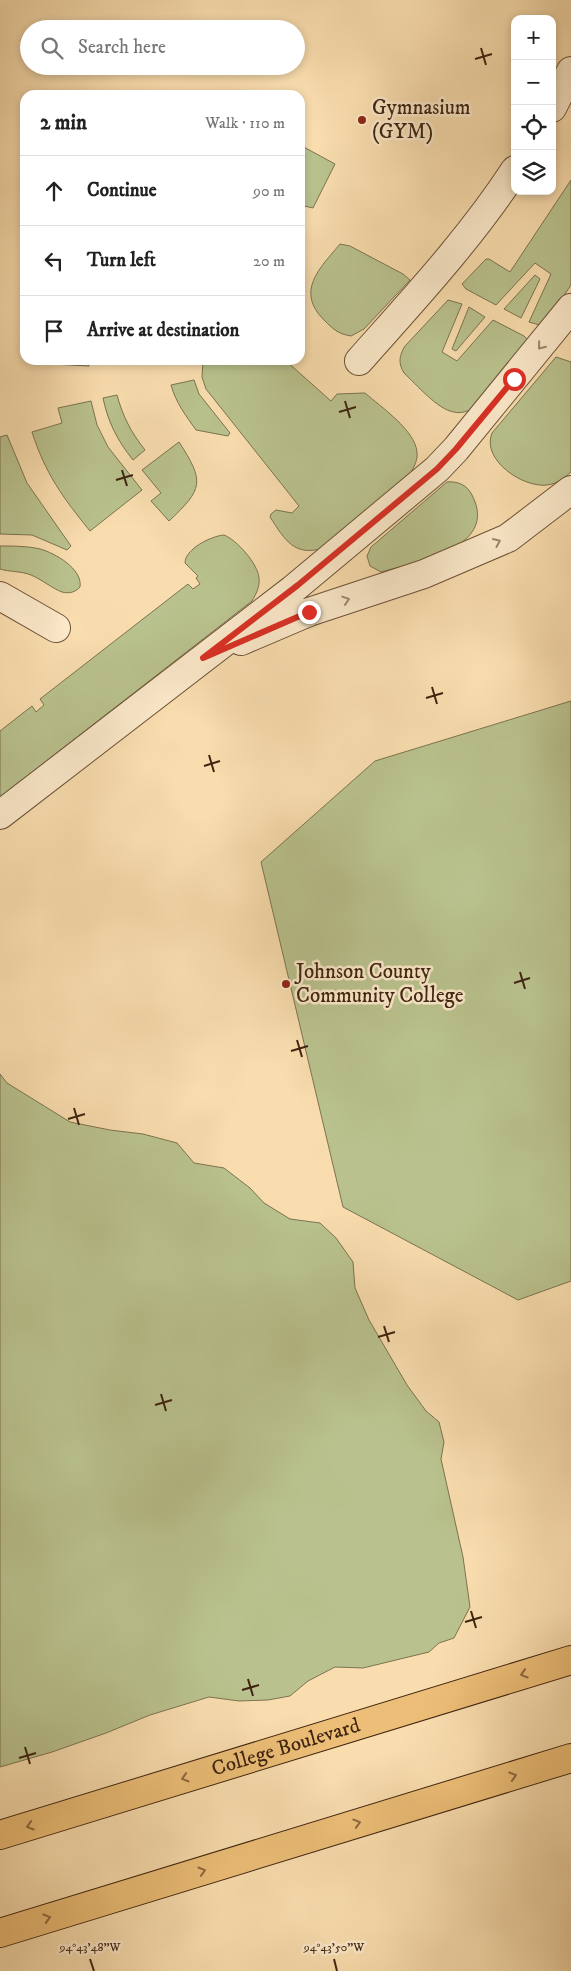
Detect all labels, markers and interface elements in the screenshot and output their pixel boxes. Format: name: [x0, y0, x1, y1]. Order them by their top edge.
map controls: [511, 15, 556, 195]
button: +: [511, 15, 556, 60]
search box: [20, 20, 305, 75]
icon: search: [38, 34, 66, 62]
text: Search here: [78, 36, 166, 59]
button: −: [511, 60, 556, 105]
place label: Gymnasium (GYM): [372, 95, 471, 145]
button: locate: [511, 105, 556, 150]
text: 2 min: [40, 110, 87, 136]
text: Walk · 110 m: [205, 113, 285, 133]
marker: Gymnasium (GYM): [356, 114, 368, 126]
button: layers: [511, 150, 556, 195]
icon: ahead: [40, 177, 68, 205]
text: Continue: [87, 179, 157, 202]
text: 90 m: [253, 181, 285, 201]
icon: left: [40, 247, 68, 275]
text: Turn left: [87, 249, 156, 272]
text: 20 m: [253, 251, 285, 271]
icon: arrive: [40, 317, 68, 345]
text: Arrive at destination: [87, 319, 239, 342]
one-way arrow: [538, 340, 546, 349]
route start: [503, 368, 526, 391]
one-way arrow: [492, 538, 501, 549]
one-way arrow: [341, 595, 349, 605]
route end: [298, 601, 321, 624]
place label: Johnson County Community College: [294, 959, 464, 1009]
marker: Johnson County Community College: [280, 978, 292, 990]
one-way arrow: [521, 1668, 529, 1678]
street label: College Boulevard: [209, 1712, 364, 1782]
one-way arrow: [508, 1771, 516, 1781]
one-way arrow: [181, 1773, 190, 1783]
one-way arrow: [353, 1819, 361, 1829]
one-way arrow: [26, 1821, 34, 1831]
one-way arrow: [197, 1866, 206, 1876]
one-way arrow: [42, 1914, 50, 1924]
text: 94°43'48"W: [58, 1940, 122, 1955]
text: 94°43'50"W: [303, 1940, 365, 1955]

